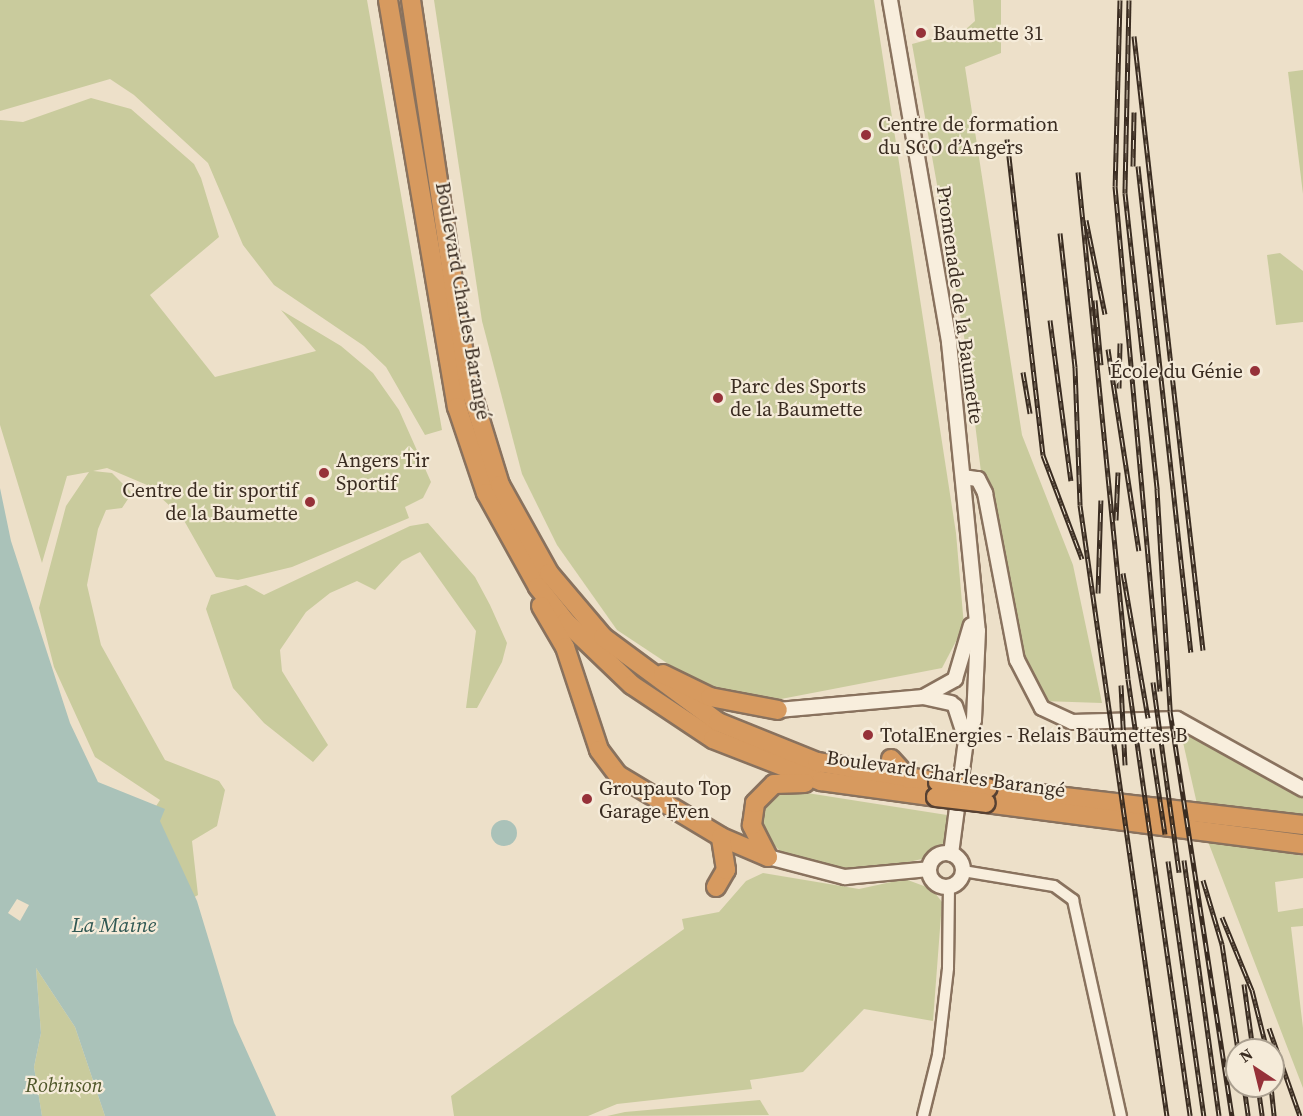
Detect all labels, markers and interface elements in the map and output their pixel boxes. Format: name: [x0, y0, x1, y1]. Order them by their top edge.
place label: Baumette 31: [933, 21, 1044, 45]
marker: Baumette 31: [914, 26, 928, 40]
place label: Centre de formation du SCO d’Angers: [878, 112, 1059, 159]
marker: Centre de formation du SCO d’Angers: [859, 128, 873, 142]
street label: Boulevard Charles Barangé: [430, 180, 496, 422]
street label: Promenade de la Baumette: [931, 184, 989, 426]
place label: École du Génie: [1110, 359, 1243, 383]
marker: École du Génie: [1248, 364, 1262, 378]
place label: Parc des Sports de la Baumette: [730, 374, 866, 421]
marker: Parc des Sports de la Baumette: [711, 391, 725, 405]
place label: Angers Tir Sportif: [336, 449, 430, 496]
marker: Angers Tir Sportif: [317, 466, 331, 480]
place label: Centre de tir sportif de la Baumette: [122, 478, 298, 525]
marker: Centre de tir sportif de la Baumette: [303, 495, 317, 509]
place label: TotalEnergies - Relais Baumettes B: [880, 723, 1187, 747]
marker: TotalEnergies - Relais Baumettes B: [861, 728, 875, 742]
street label: Boulevard Charles Barangé: [825, 745, 1067, 803]
place label: Groupauto Top Garage Even: [599, 776, 732, 823]
marker: Groupauto Top Garage Even: [580, 792, 594, 806]
water label: La Maine: [72, 912, 156, 938]
north arrow: [1225, 1038, 1285, 1098]
text: N: [1235, 1043, 1257, 1067]
park label: Robinson: [25, 1073, 103, 1097]

